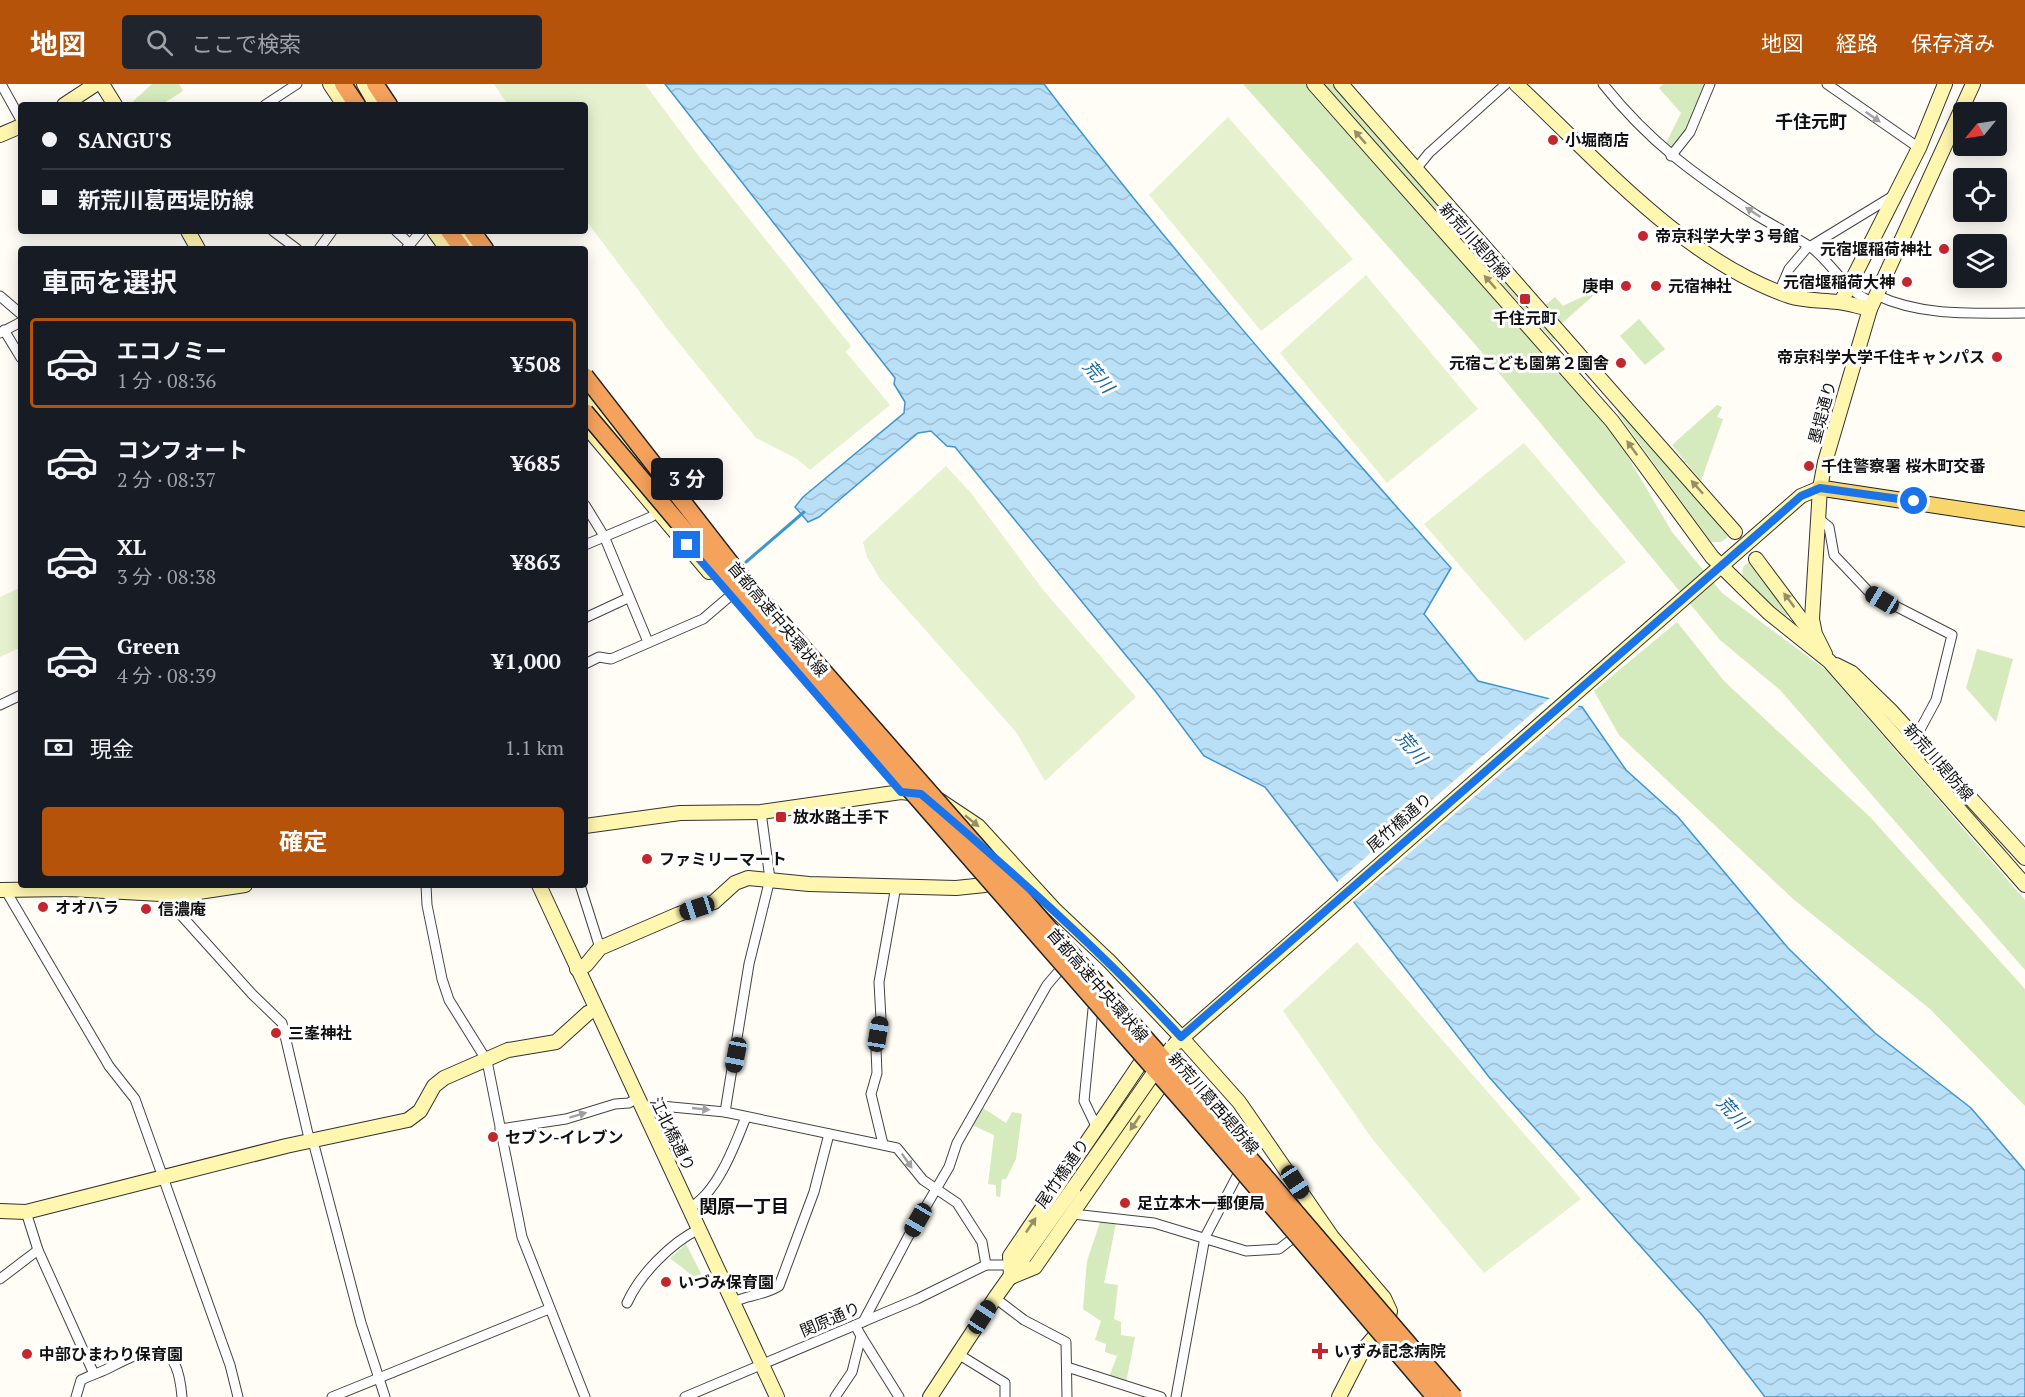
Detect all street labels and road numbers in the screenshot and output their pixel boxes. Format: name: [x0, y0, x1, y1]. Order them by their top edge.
street label: 新荒川堤防線: [1435, 198, 1515, 284]
street label: 墨堤通り: [1803, 378, 1841, 446]
street label: 首都高速中央環状線: [723, 557, 833, 681]
street label: 新荒川堤防線: [1899, 719, 1979, 805]
street label: 尾竹橋通り: [1362, 787, 1436, 857]
street label: 首都高速中央環状線: [1042, 923, 1154, 1047]
street label: 新荒川葛西堤防線: [1164, 1047, 1264, 1159]
street label: 江北橋通り: [646, 1093, 700, 1175]
street label: 尾竹橋通り: [1030, 1134, 1094, 1212]
street label: 関原通り: [796, 1296, 864, 1342]

